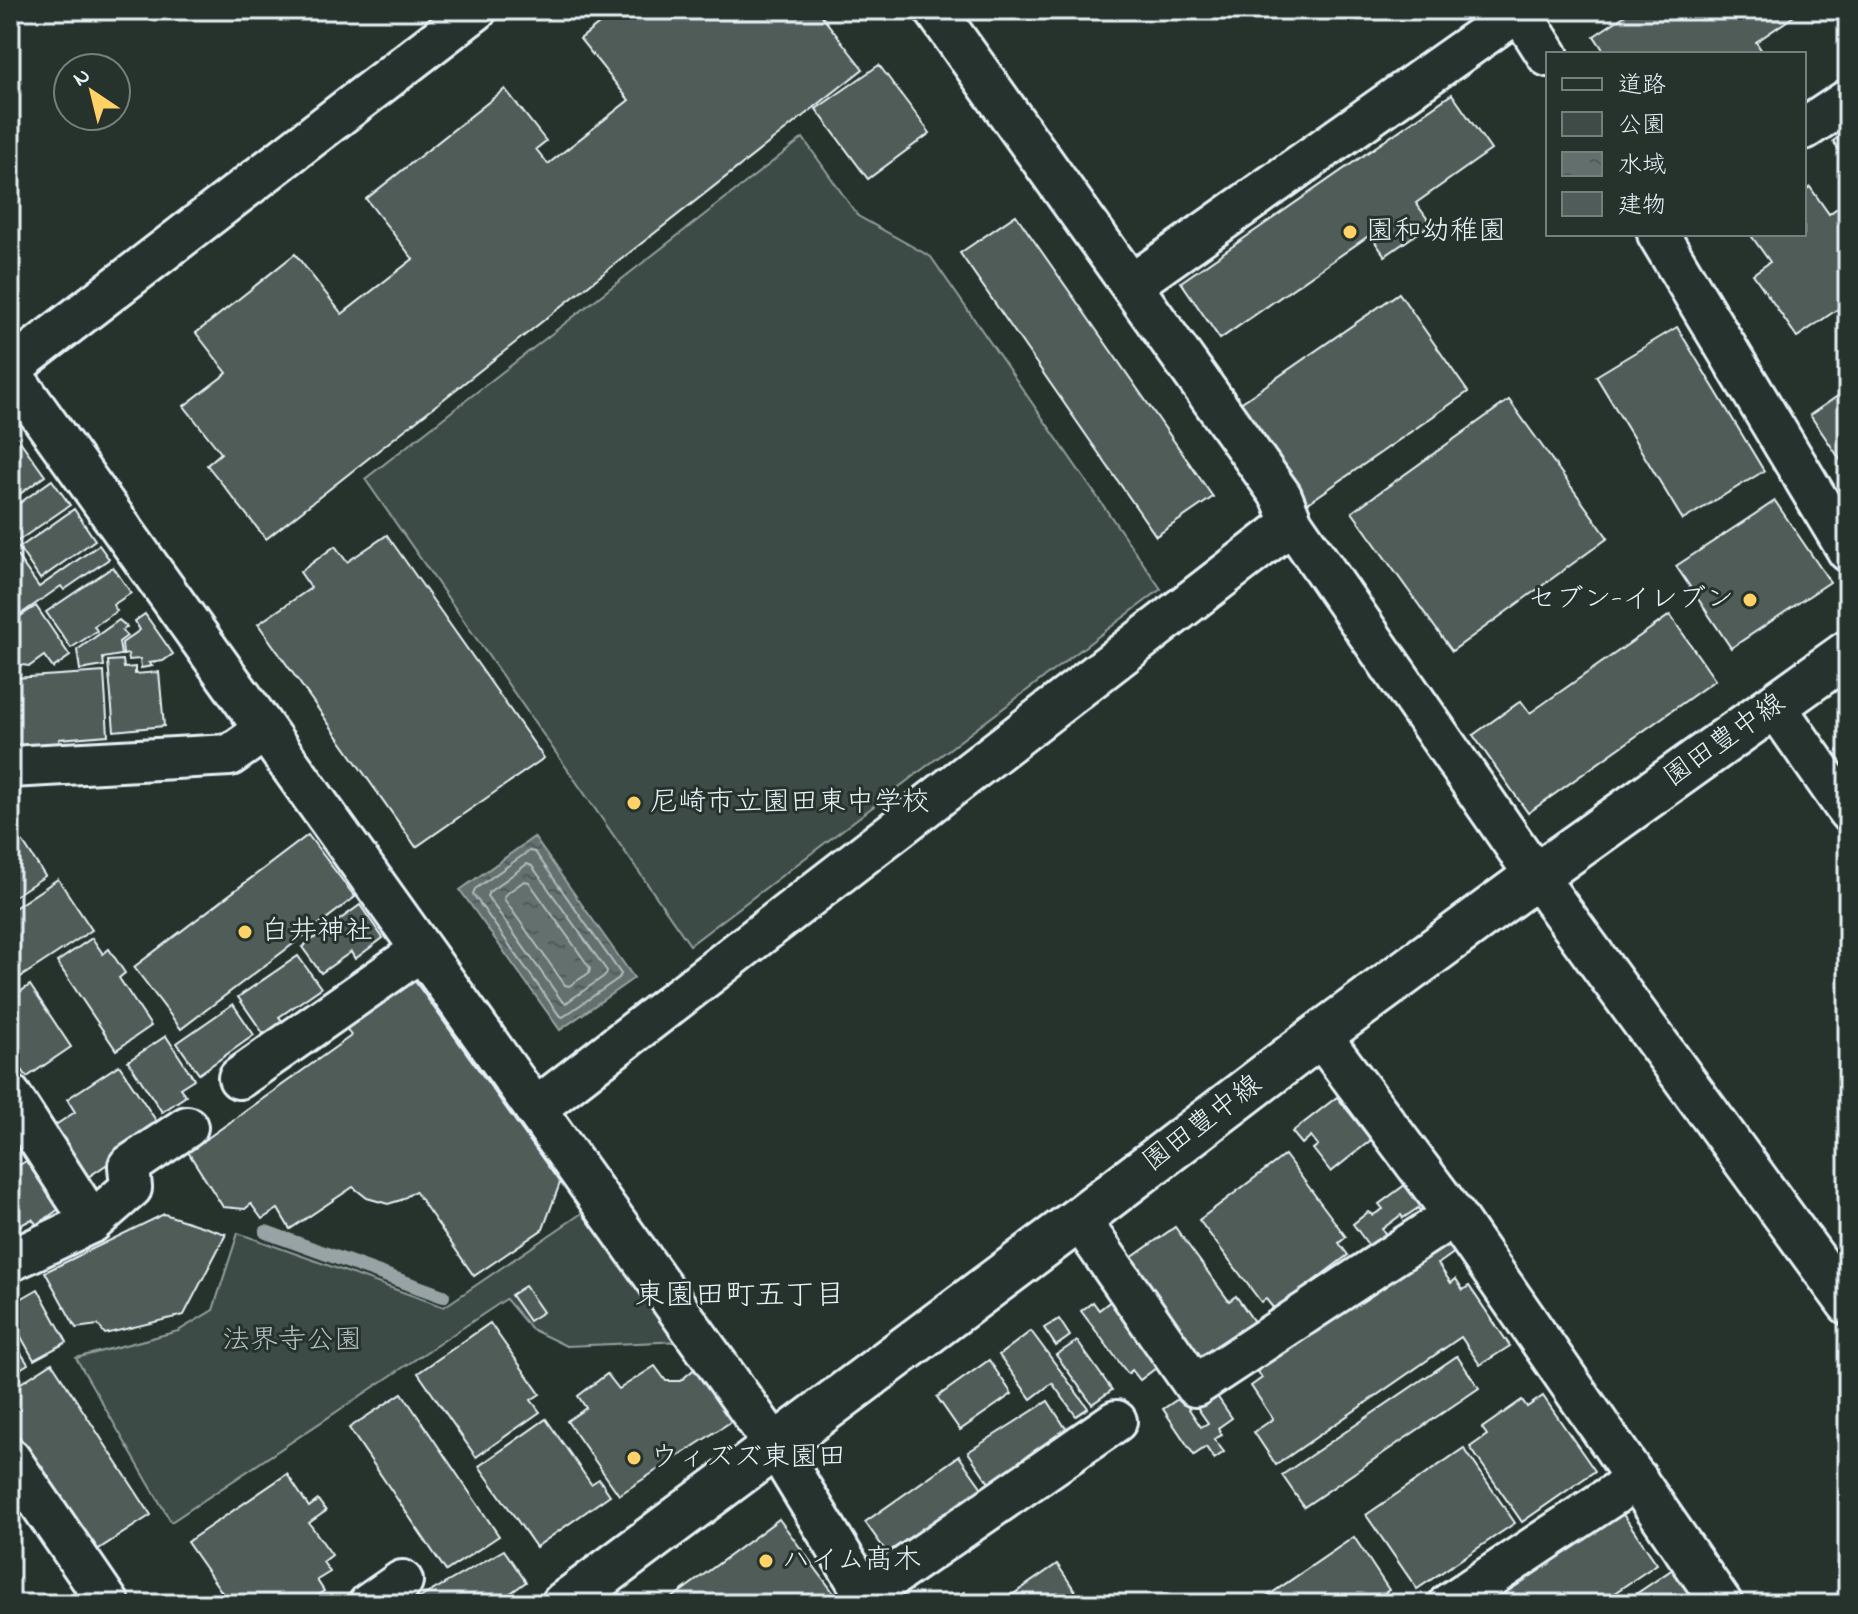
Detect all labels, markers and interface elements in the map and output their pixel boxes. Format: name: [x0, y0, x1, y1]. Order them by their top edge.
north arrow: [52, 52, 132, 132]
legend: [1546, 52, 1806, 236]
text: N: [67, 61, 98, 95]
text: 道路: [1618, 69, 1666, 104]
text: 公園: [1618, 109, 1666, 144]
text: 水域: [1618, 149, 1666, 184]
text: 建物: [1618, 189, 1666, 224]
place label: 園和幼稚園: [1366, 212, 1506, 253]
marker: 園和幼稚園: [1341, 223, 1359, 241]
place label: セブン-イレブン: [1527, 580, 1734, 621]
marker: セブン-イレブン: [1741, 591, 1759, 609]
street label: 園田豊中線: [1656, 684, 1794, 798]
place label: 尼崎市立園田東中学校: [650, 783, 930, 824]
marker: 尼崎市立園田東中学校: [625, 794, 643, 812]
place label: 白井神社: [261, 912, 373, 953]
marker: 白井神社: [236, 923, 254, 941]
street label: 園田豊中線: [1135, 1065, 1271, 1183]
district label: 東園田町五丁目: [635, 1275, 845, 1319]
park label: 法界寺公園: [222, 1321, 362, 1362]
place label: ウィズズ東園田: [650, 1438, 846, 1479]
marker: ウィズズ東園田: [625, 1449, 643, 1467]
place label: ハイム髙木: [782, 1541, 921, 1582]
marker: ハイム髙木: [757, 1552, 775, 1570]

